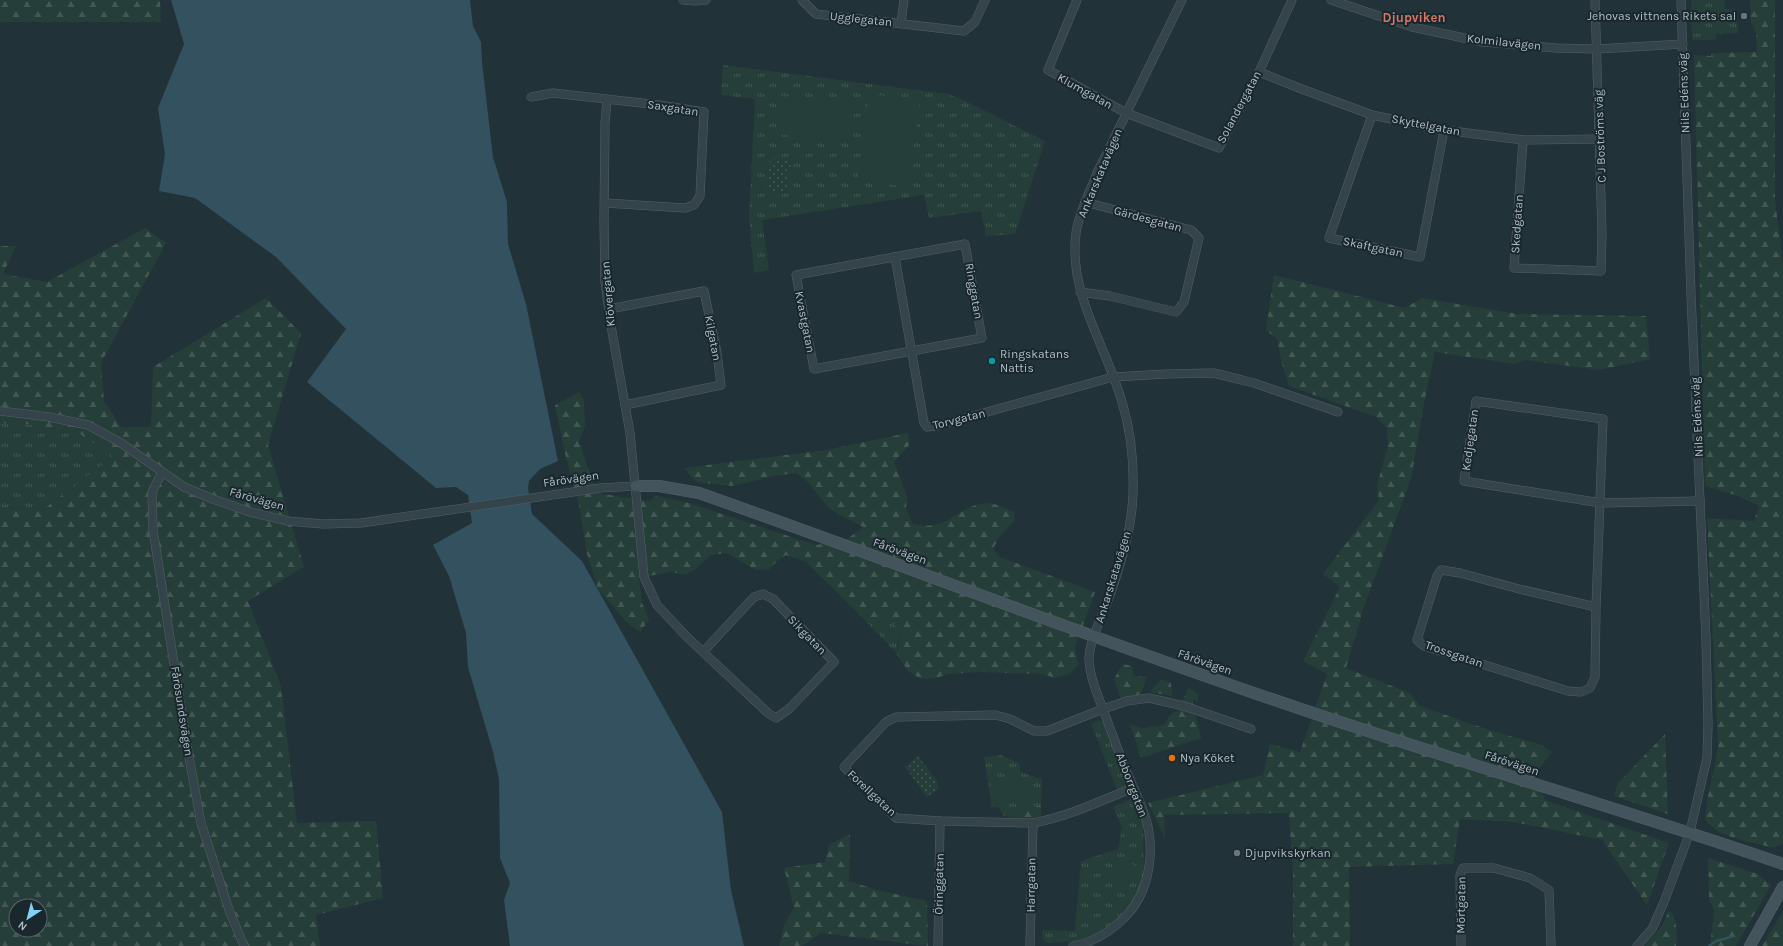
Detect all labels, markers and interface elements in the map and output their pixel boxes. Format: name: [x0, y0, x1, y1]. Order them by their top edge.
street label: Ugglegatan: [829, 9, 893, 29]
place label: Jehovas vittnens Rikets sal: [1587, 9, 1736, 23]
district label: Djupviken: [1382, 10, 1446, 25]
marker: Jehovas vittnens Rikets sal: [1739, 11, 1749, 21]
street label: Kolmilavägen: [1466, 31, 1542, 53]
street label: Nils Edéns väg: [1676, 52, 1692, 133]
street label: Solandergatan: [1214, 68, 1264, 146]
street label: Klumgatan: [1055, 70, 1115, 112]
street label: C J Boströms väg: [1591, 89, 1609, 183]
street label: Saxgatan: [646, 97, 700, 119]
street label: Skyttelgatan: [1390, 111, 1462, 139]
street label: Ankarskatavägen: [1075, 126, 1125, 220]
street label: Skedgatan: [1508, 194, 1526, 254]
street label: Gärdesgatan: [1112, 203, 1184, 235]
street label: Skaftgatan: [1342, 234, 1404, 260]
street label: Klövergatan: [598, 261, 618, 327]
street label: Ringgatan: [962, 262, 986, 320]
street label: Kvastgatan: [792, 290, 818, 354]
street label: Kilgatan: [702, 314, 724, 362]
place label: Ringskatans Nattis: [1000, 347, 1069, 375]
marker: Ringskatans Nattis: [987, 356, 997, 366]
street label: Nils Edéns väg: [1688, 376, 1706, 457]
street label: Torvgatan: [931, 406, 987, 432]
street label: Kedjegatan: [1459, 408, 1481, 472]
street label: Fårövägen: [542, 468, 600, 490]
street label: Fårövägen: [228, 485, 286, 513]
street label: Ankarskatavägen: [1092, 529, 1134, 625]
street label: Fårövägen: [871, 535, 929, 567]
street label: Sikgatan: [785, 612, 829, 658]
street label: Trossgatan: [1423, 638, 1485, 670]
street label: Fårövägen: [1176, 646, 1234, 678]
street label: Fårösundsvägen: [168, 665, 196, 757]
street label: Fårövägen: [1483, 748, 1541, 778]
street label: Abborrgatan: [1113, 751, 1151, 819]
place label: Nya Köket: [1180, 751, 1235, 765]
marker: Nya Köket: [1167, 753, 1177, 763]
street label: Forellgatan: [845, 767, 899, 819]
place label: Djupvikskyrkan: [1245, 846, 1331, 860]
marker: Djupvikskyrkan: [1232, 848, 1242, 858]
street label: Öringgatan: [931, 853, 947, 915]
street label: Harrgatan: [1024, 857, 1038, 913]
street label: Mörtgatan: [1454, 876, 1468, 934]
north arrow: [8, 898, 48, 938]
text: N: [15, 918, 29, 933]

